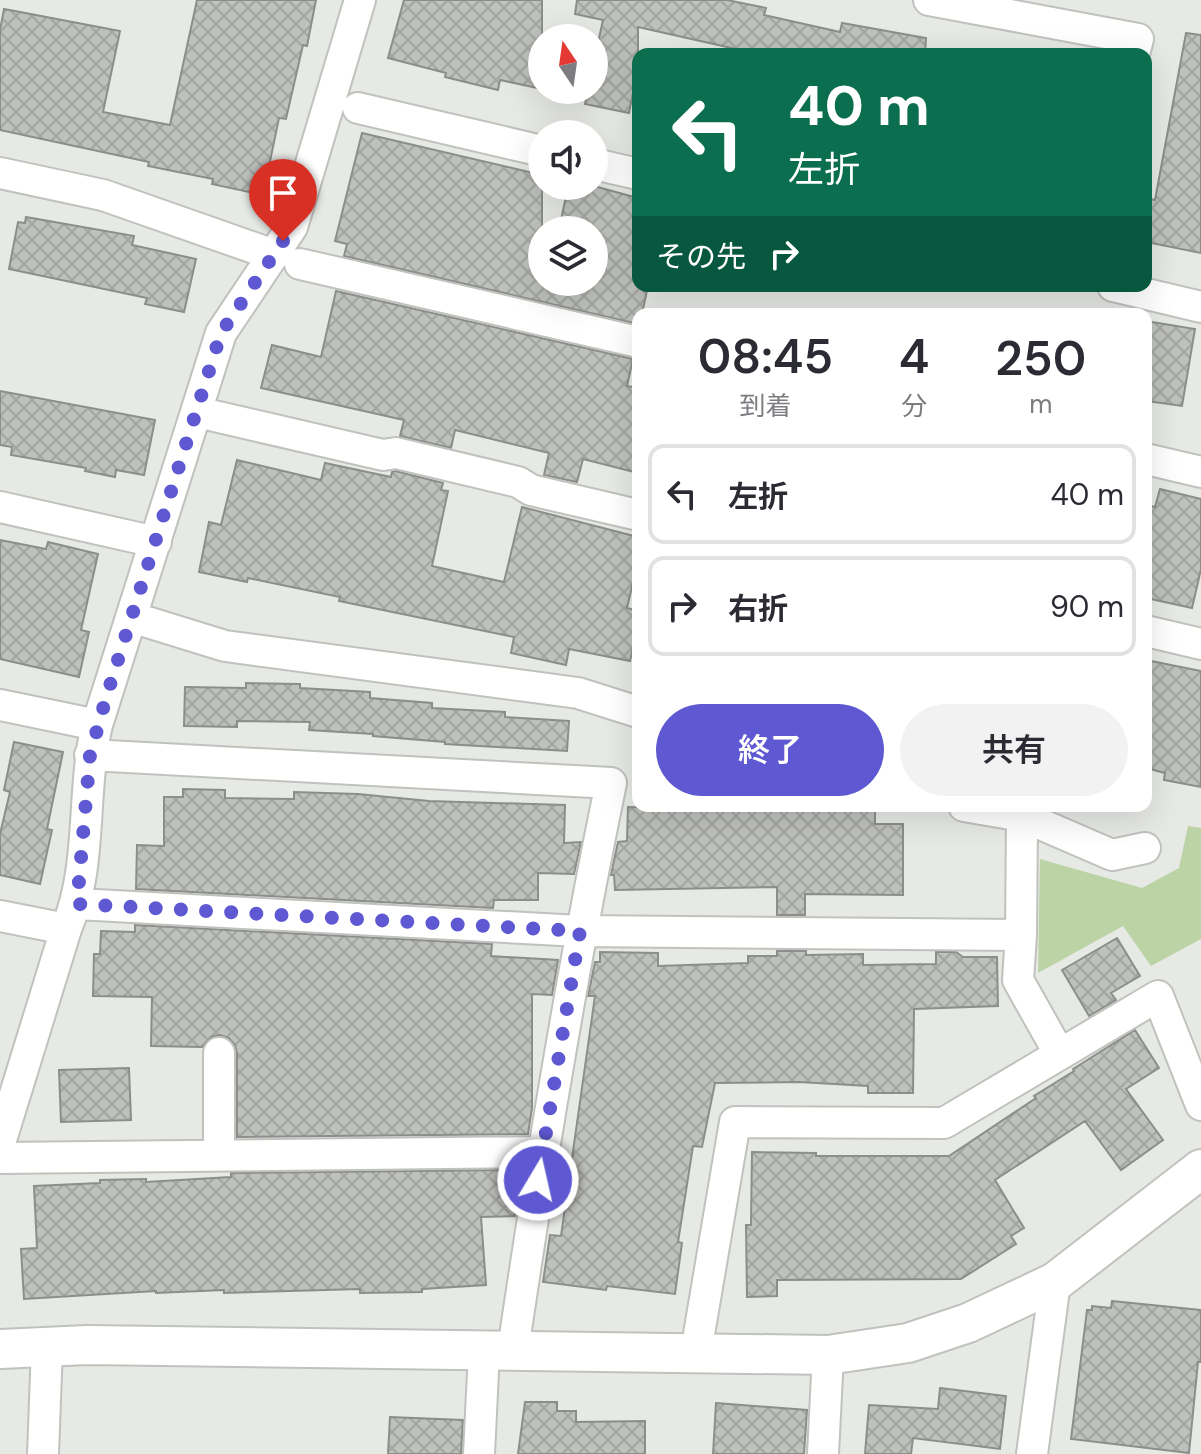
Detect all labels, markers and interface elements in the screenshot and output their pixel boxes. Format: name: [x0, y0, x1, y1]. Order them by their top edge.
north arrow: [528, 24, 608, 104]
map controls: [528, 24, 608, 296]
text: 40 m: [788, 69, 930, 142]
icon: left: [656, 80, 760, 184]
button: sound: [528, 120, 608, 200]
text: 左折: [788, 146, 860, 193]
pin: [249, 159, 317, 241]
icon: arrive: [261, 171, 305, 215]
button: layers: [528, 216, 608, 296]
icon: right: [762, 232, 806, 276]
text: その先: [656, 237, 746, 276]
text: 08:45: [698, 325, 833, 388]
text: 4: [899, 325, 929, 388]
text: 250: [995, 327, 1086, 390]
text: m: [1029, 387, 1052, 421]
text: 到着: [739, 389, 791, 423]
text: 分: [901, 389, 927, 423]
icon: left: [660, 472, 704, 516]
text: 40 m: [1051, 475, 1124, 514]
text: 左折: [728, 477, 788, 516]
icon: right: [660, 584, 704, 628]
text: 90 m: [1050, 587, 1124, 626]
text: 右折: [728, 589, 788, 628]
button: 終了: [656, 704, 884, 796]
button: 共有: [900, 704, 1128, 796]
position arrow: [496, 1138, 580, 1222]

